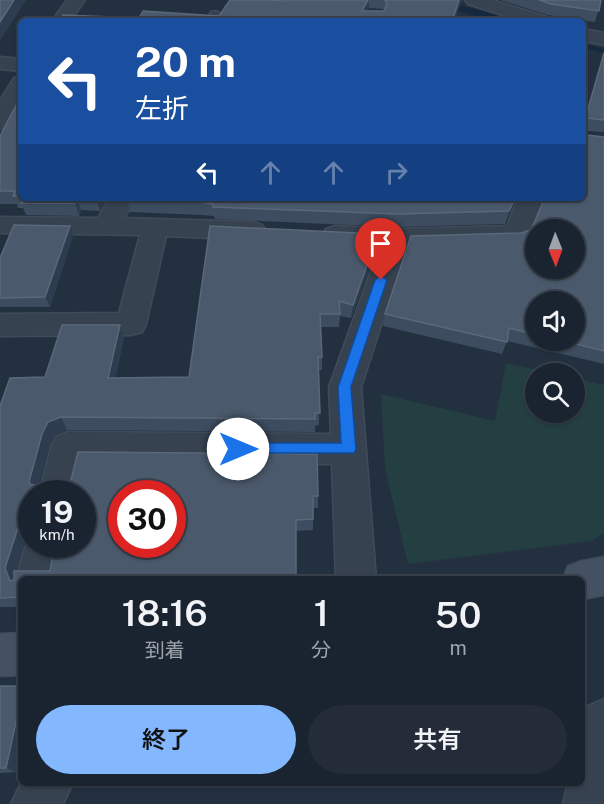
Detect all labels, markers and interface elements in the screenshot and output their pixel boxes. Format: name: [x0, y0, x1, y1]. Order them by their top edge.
text: 20 m: [135, 37, 236, 86]
icon: left: [36, 42, 114, 120]
text: 左折: [135, 92, 189, 124]
icon: left: [191, 156, 224, 189]
icon: ahead: [254, 156, 287, 189]
icon: ahead: [317, 156, 350, 189]
icon: right: [380, 156, 413, 189]
pin: [355, 218, 406, 280]
north arrow: [525, 219, 585, 279]
map controls: [525, 219, 585, 423]
icon: arrive: [364, 227, 397, 260]
button: sound: [525, 291, 585, 351]
button: search: [525, 363, 585, 423]
position arrow: [206, 417, 270, 481]
speed limit sign: 30: [108, 480, 186, 558]
text: 19: [41, 494, 73, 530]
text: km/h: [39, 526, 75, 543]
text: 18:16: [122, 592, 208, 634]
text: 1: [314, 592, 329, 634]
text: 50: [435, 594, 481, 636]
text: m: [450, 636, 467, 660]
text: 到着: [145, 638, 185, 662]
text: 分: [311, 638, 331, 662]
button: 終了: [36, 705, 296, 774]
button: 共有: [308, 705, 567, 774]

